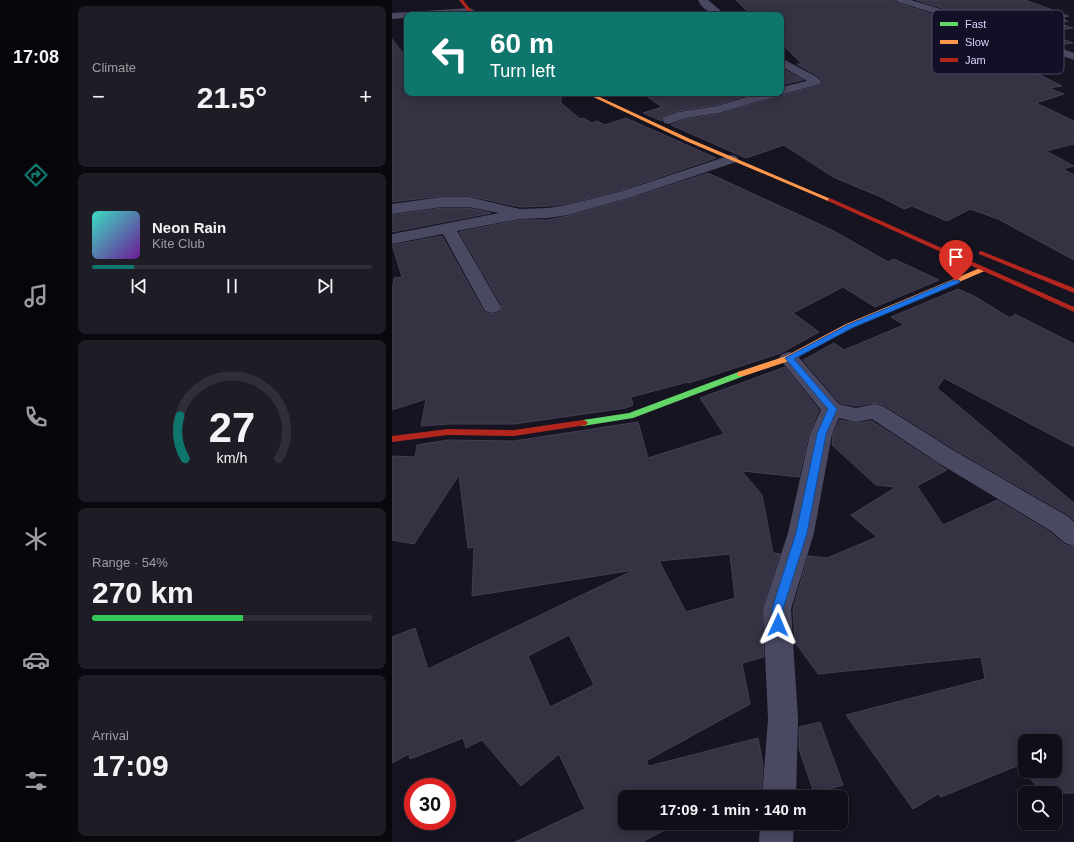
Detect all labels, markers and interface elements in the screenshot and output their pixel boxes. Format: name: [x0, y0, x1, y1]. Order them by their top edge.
legend: [932, 10, 1064, 74]
text: Fast: [965, 18, 986, 30]
icon: left: [424, 28, 476, 80]
text: 60 m: [490, 28, 554, 59]
text: Slow: [965, 36, 989, 48]
text: 17:08: [13, 47, 59, 67]
text: Jam: [965, 54, 986, 66]
text: Climate: [92, 60, 136, 75]
text: Turn left: [490, 61, 555, 81]
text: 21.5°: [197, 81, 267, 114]
text: −: [92, 84, 105, 109]
text: +: [359, 84, 372, 109]
icon: directions: [22, 161, 50, 189]
text: Neon Rain: [152, 219, 226, 236]
text: Kite Club: [152, 236, 205, 251]
pin: [939, 240, 973, 281]
icon: arrive: [945, 246, 967, 268]
icon: previous: [128, 275, 150, 297]
icon: pause: [221, 275, 243, 297]
icon: next: [314, 275, 336, 297]
icon: music: [22, 282, 50, 310]
icon: phone: [22, 403, 50, 431]
text: 27: [209, 404, 255, 451]
text: km/h: [217, 450, 248, 466]
icon: climate: [22, 525, 50, 553]
text: Range · 54%: [92, 555, 168, 570]
text: 270 km: [92, 576, 194, 609]
position arrow: [757, 604, 799, 646]
icon: car: [22, 646, 50, 674]
text: Arrival: [92, 728, 129, 743]
map controls: [1018, 734, 1062, 830]
button: sound: [1018, 734, 1062, 778]
text: 17:09: [92, 749, 169, 782]
icon: filters: [22, 767, 50, 795]
speed limit sign: 30: [404, 778, 456, 830]
button: search: [1018, 786, 1062, 830]
text: 17:09 · 1 min · 140 m: [660, 801, 806, 818]

